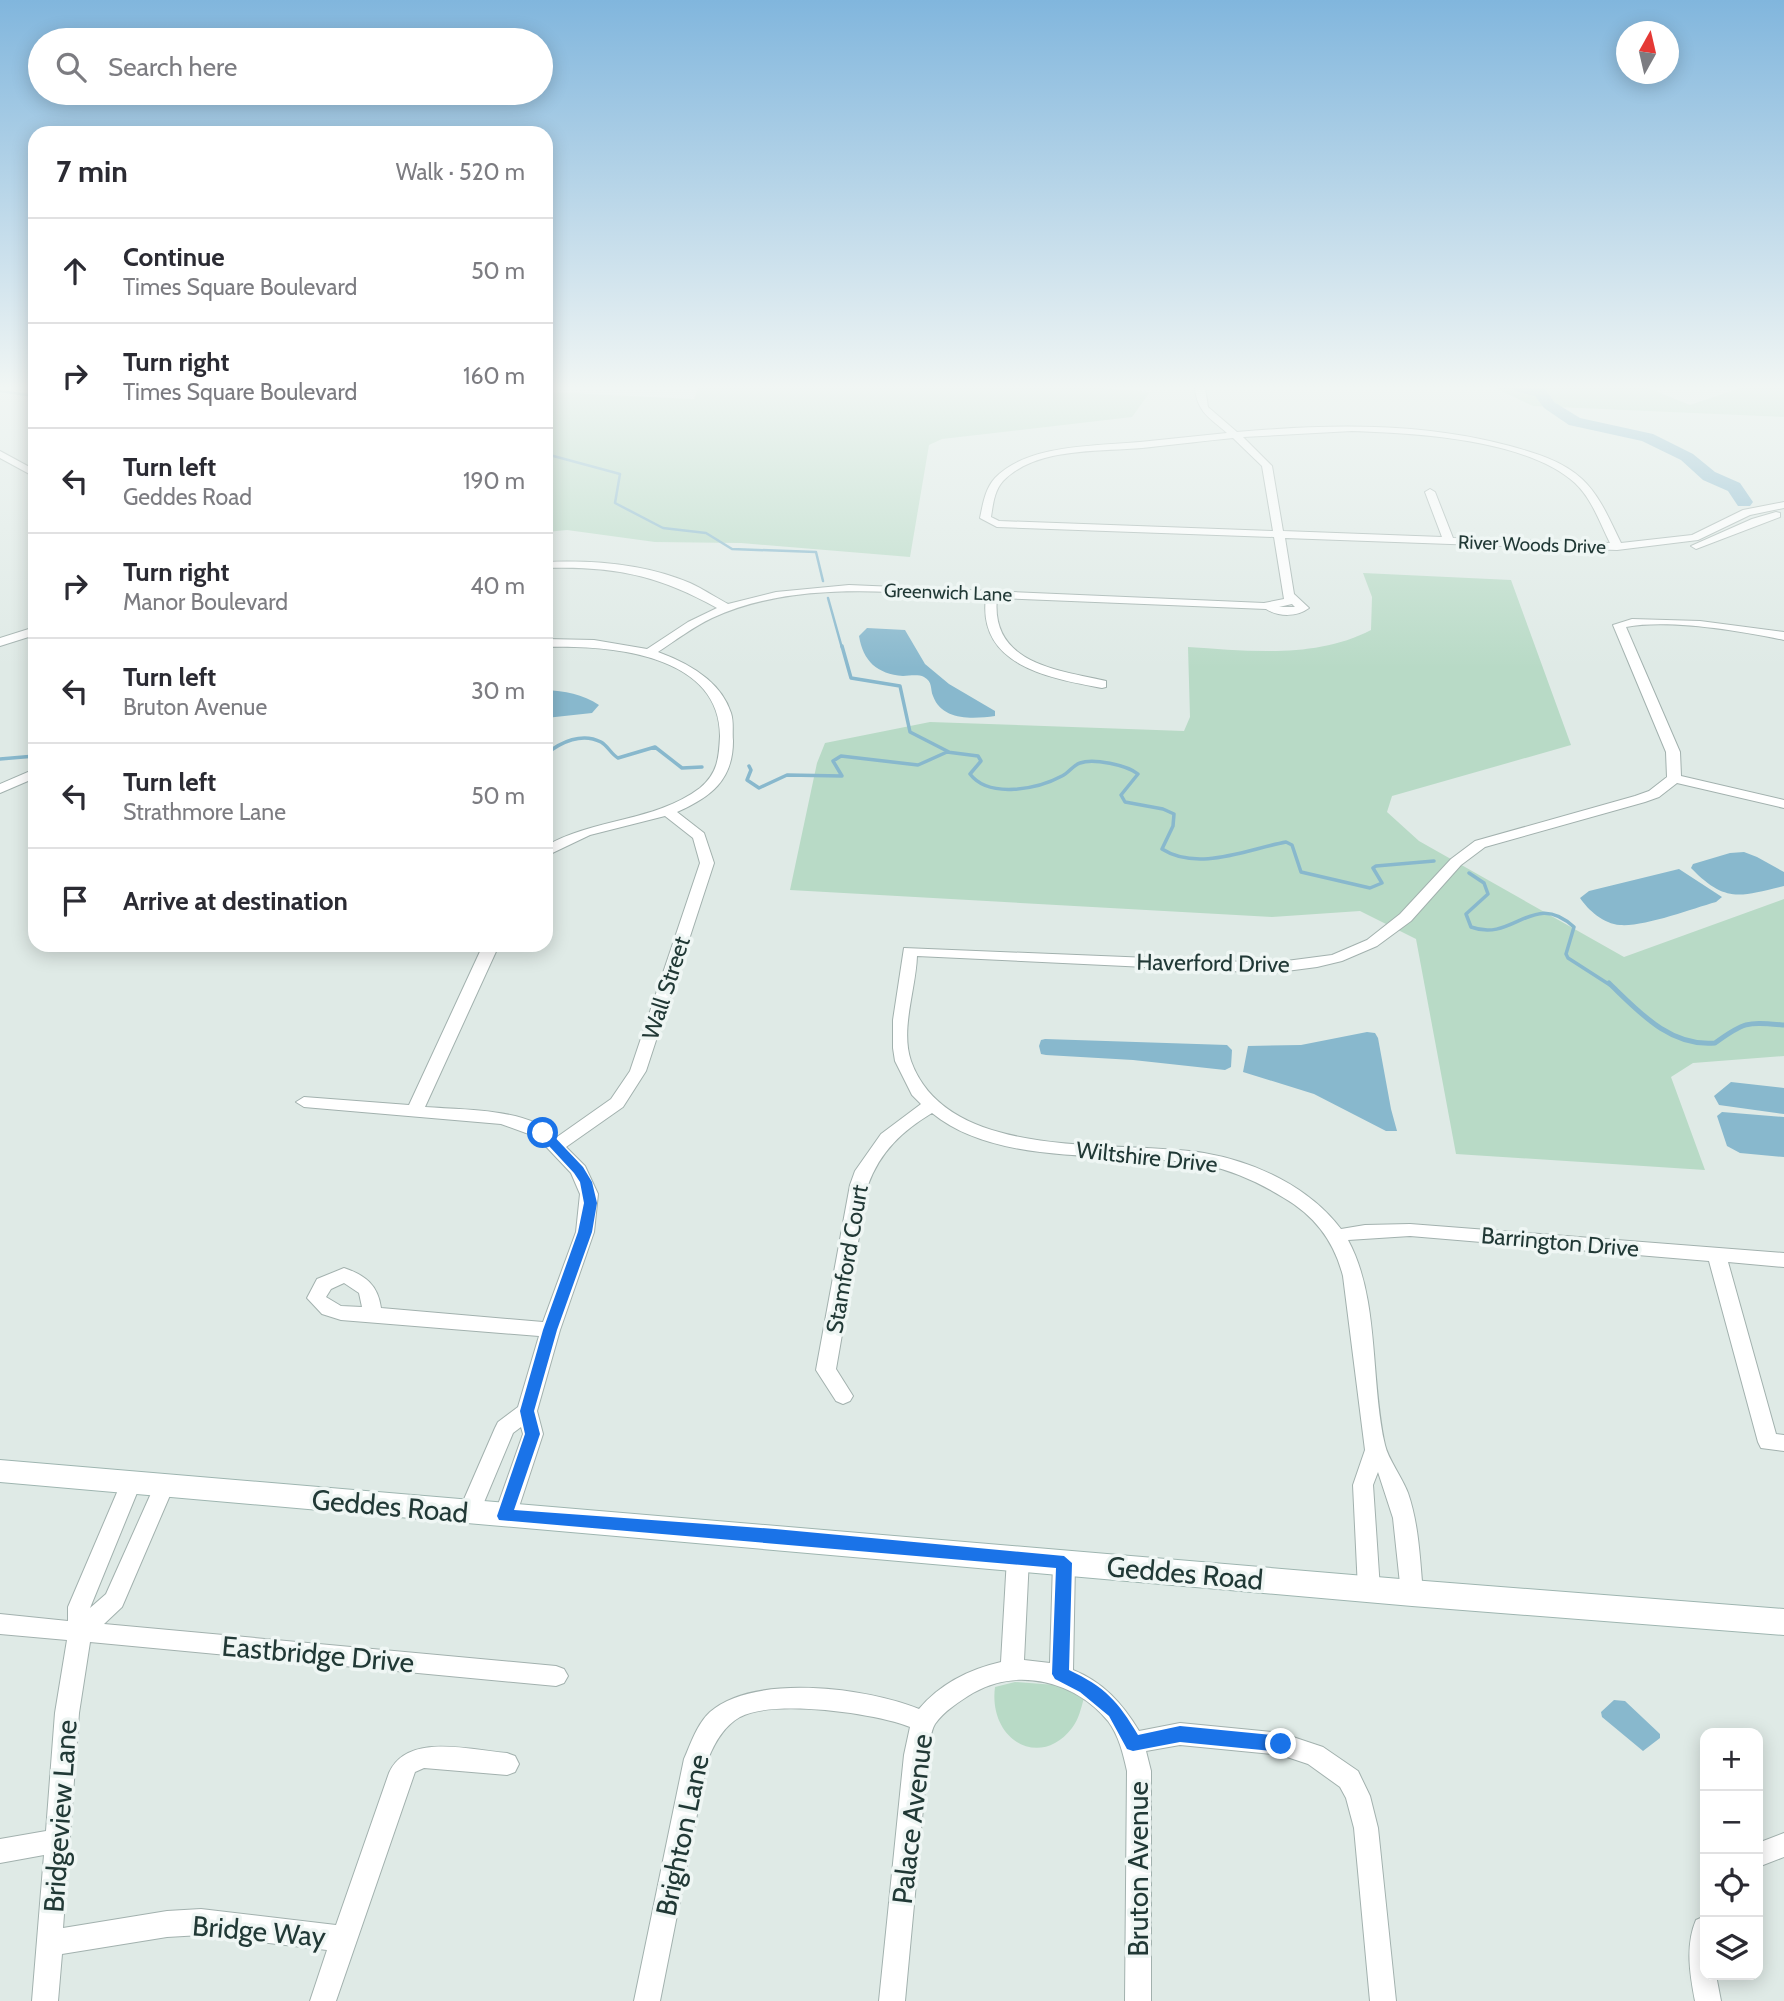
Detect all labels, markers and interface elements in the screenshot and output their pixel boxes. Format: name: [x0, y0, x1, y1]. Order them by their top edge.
north arrow: [1616, 21, 1679, 84]
search box: [28, 28, 553, 105]
icon: search: [52, 48, 90, 86]
text: Search here: [108, 51, 237, 83]
text: 7 min: [56, 153, 128, 190]
text: Walk · 520 m: [396, 158, 525, 186]
text: Continue: [123, 241, 225, 273]
icon: ahead: [56, 252, 94, 290]
text: 50 m: [471, 257, 525, 285]
text: Times Square Boulevard: [123, 273, 357, 301]
text: Turn right: [123, 346, 229, 378]
icon: right: [56, 357, 94, 395]
text: 160 m: [463, 362, 525, 390]
text: Times Square Boulevard: [123, 378, 357, 406]
text: Turn left: [123, 451, 216, 483]
icon: left: [56, 462, 94, 500]
text: 190 m: [463, 467, 525, 495]
text: Geddes Road: [123, 483, 252, 511]
street label: River Woods Drive: [1458, 530, 1607, 559]
text: Turn right: [123, 556, 229, 588]
icon: right: [56, 567, 94, 605]
text: 40 m: [470, 572, 525, 600]
street label: Greenwich Lane: [883, 579, 1013, 606]
text: Manor Boulevard: [123, 588, 288, 616]
text: Turn left: [123, 661, 216, 693]
icon: left: [56, 672, 94, 710]
text: 30 m: [471, 677, 525, 705]
text: Bruton Avenue: [123, 693, 267, 721]
text: Turn left: [123, 766, 216, 798]
icon: left: [56, 777, 94, 815]
text: 50 m: [471, 782, 525, 810]
text: Strathmore Lane: [123, 798, 286, 826]
icon: arrive: [56, 882, 94, 920]
text: Arrive at destination: [123, 885, 348, 917]
street label: Wall Street: [636, 933, 696, 1043]
street label: Haverford Drive: [1136, 948, 1290, 978]
route start: [527, 1117, 558, 1148]
street label: Wiltshire Drive: [1075, 1136, 1219, 1178]
street label: Stamford Court: [820, 1182, 874, 1336]
street label: Barrington Drive: [1480, 1221, 1640, 1263]
street label: Geddes Road: [310, 1482, 470, 1530]
street label: Geddes Road: [1105, 1549, 1265, 1597]
street label: Eastbridge Drive: [220, 1629, 416, 1679]
street label: Bridgeview Lane: [36, 1718, 84, 1914]
route end: [1265, 1728, 1296, 1759]
map controls: [1700, 1728, 1763, 1980]
button: +: [1700, 1728, 1763, 1791]
street label: Palace Avenue: [885, 1732, 939, 1906]
street label: Brighton Lane: [648, 1751, 716, 1919]
street label: Bruton Avenue: [1121, 1781, 1155, 1957]
button: −: [1700, 1791, 1763, 1854]
button: locate: [1700, 1854, 1763, 1917]
street label: Bridge Way: [191, 1908, 327, 1954]
button: layers: [1700, 1917, 1763, 1980]

